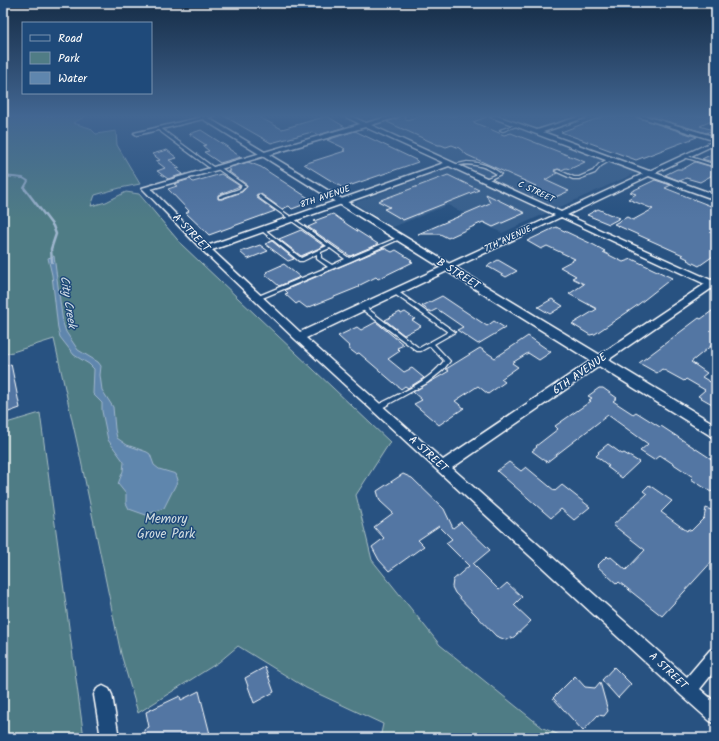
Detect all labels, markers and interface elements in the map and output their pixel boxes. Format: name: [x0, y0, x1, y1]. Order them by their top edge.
legend: [22, 22, 152, 94]
text: Road: [58, 29, 83, 48]
text: Park: [58, 49, 80, 68]
text: Water: [58, 69, 88, 88]
street label: C STREET: [515, 177, 558, 208]
street label: 8TH AVENUE: [298, 181, 353, 213]
street label: A STREET: [168, 209, 215, 257]
street label: 7TH AVENUE: [482, 221, 535, 257]
street label: B STREET: [433, 254, 484, 295]
water label: City Creek: [54, 274, 82, 332]
street label: 6TH AVENUE: [549, 348, 612, 400]
street label: A STREET: [404, 431, 453, 477]
park label: Memory Grove Park: [137, 509, 196, 545]
street label: A STREET: [644, 648, 693, 695]

